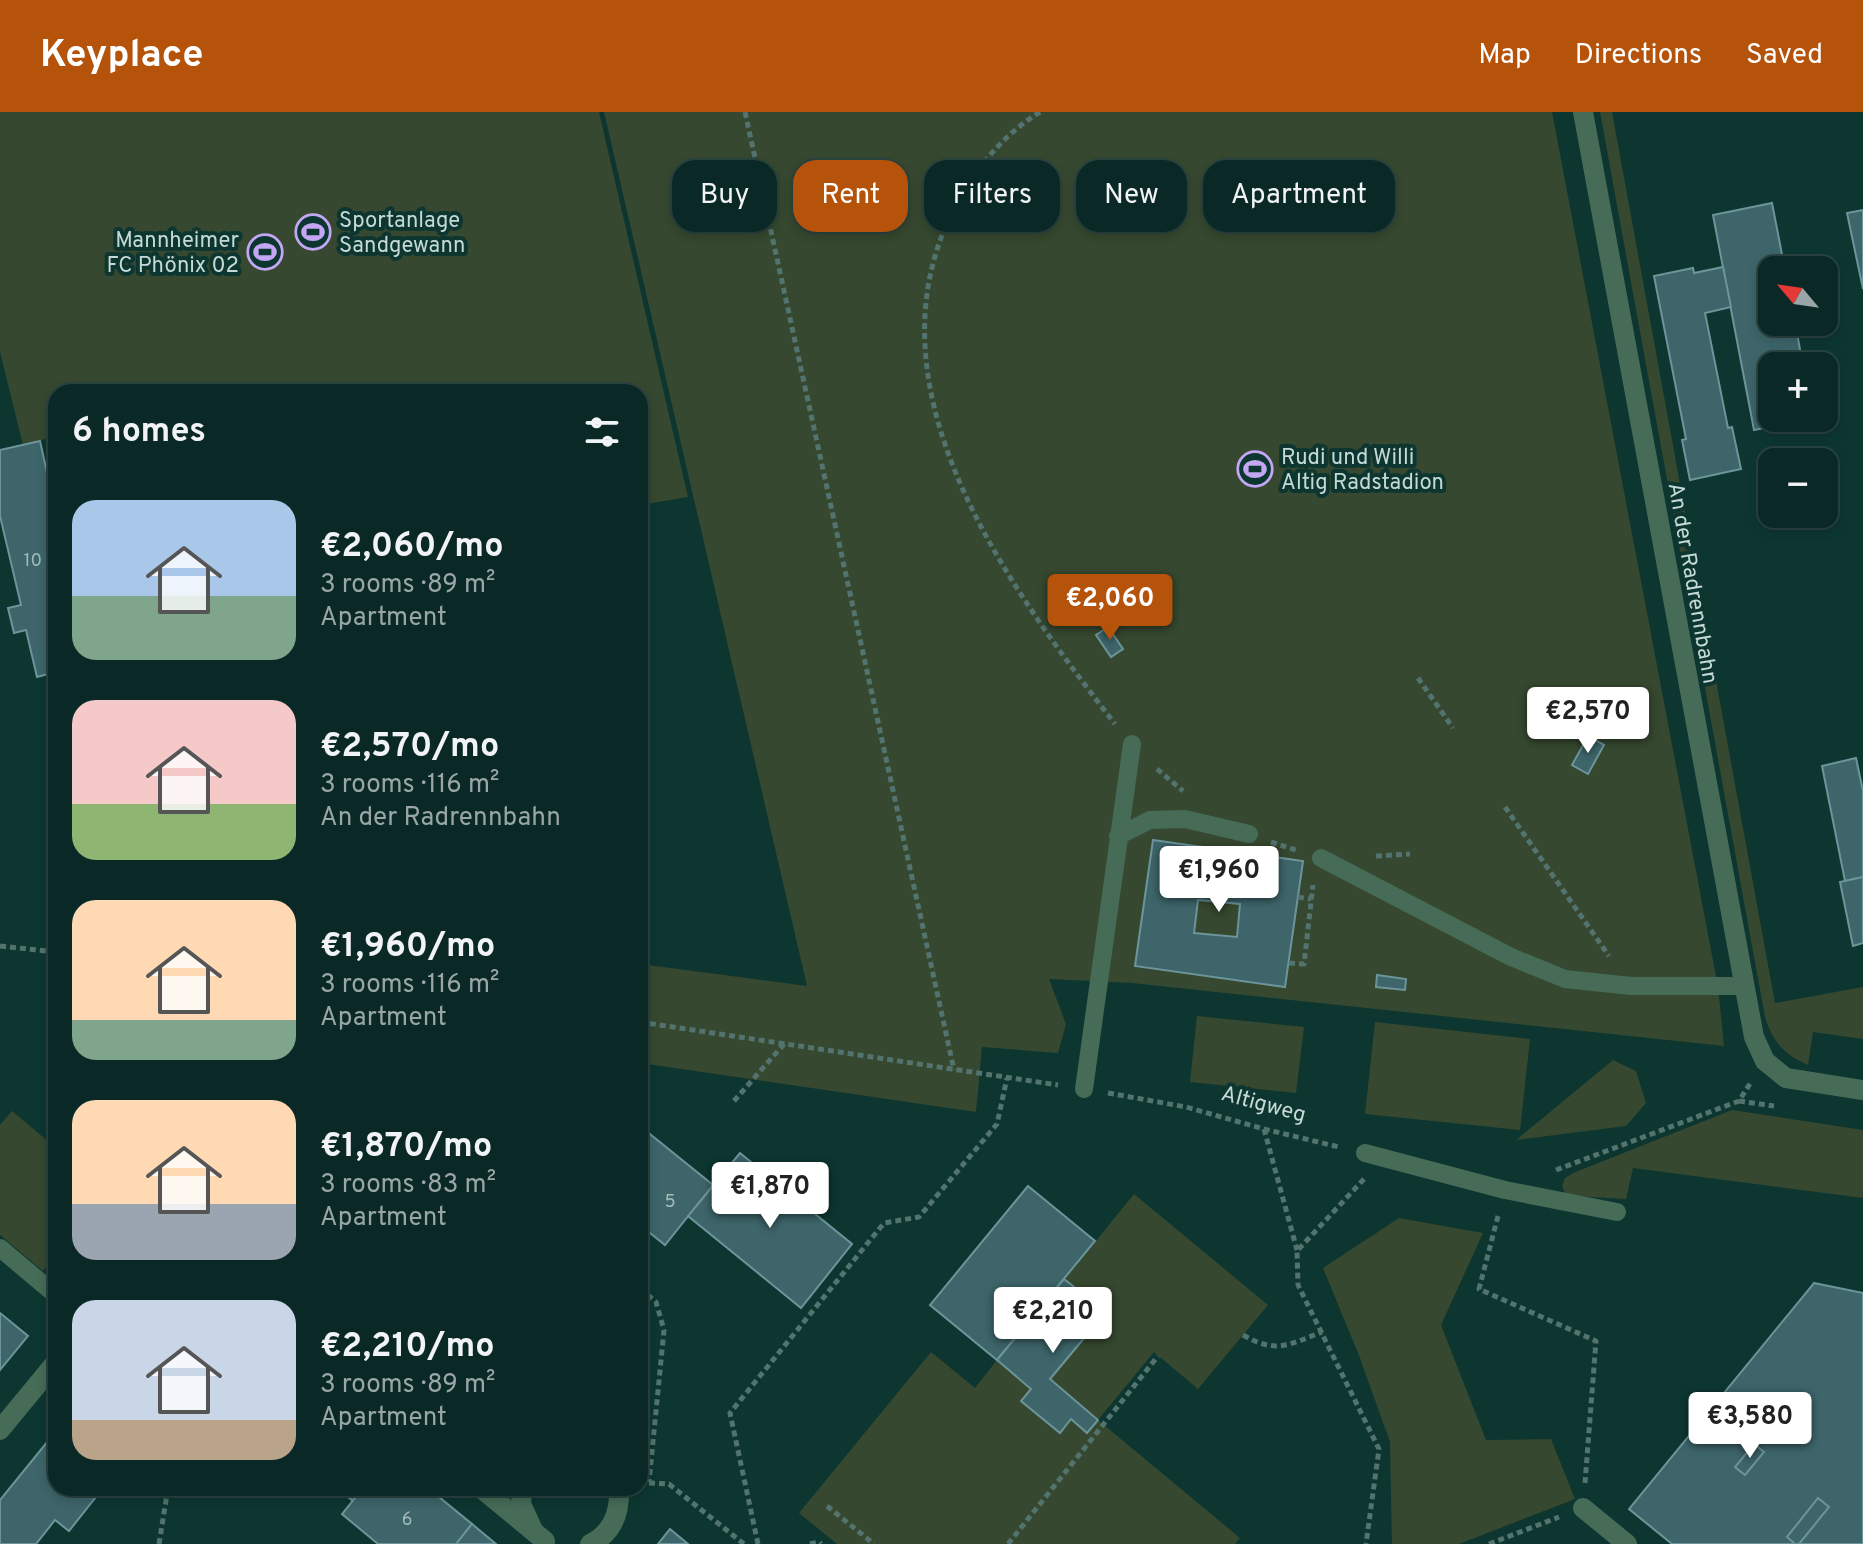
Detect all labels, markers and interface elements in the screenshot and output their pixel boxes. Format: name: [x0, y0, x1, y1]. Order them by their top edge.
text: Keyplace: [40, 32, 204, 81]
text: Map: [1478, 38, 1531, 74]
text: Directions: [1575, 38, 1702, 74]
text: Saved: [1746, 38, 1823, 74]
chip: Buy: [672, 160, 777, 232]
chip: Rent: [793, 160, 908, 232]
chip: Filters: [924, 160, 1060, 232]
chip: New: [1076, 160, 1187, 232]
chip: Apartment: [1203, 160, 1395, 232]
place label: Sportanlage Sandgewann: [339, 208, 465, 260]
sports icon: Sportanlage Sandgewann: [294, 213, 332, 251]
place label: Mannheimer FC Phönix 02: [107, 228, 239, 280]
sports icon: Mannheimer FC Phönix 02: [246, 233, 284, 271]
north arrow: [1758, 256, 1838, 336]
map controls: [1758, 256, 1838, 528]
button: +: [1758, 352, 1838, 432]
icon: filters: [580, 410, 624, 454]
text: 6 homes: [72, 411, 206, 454]
place label: Rudi und Willi Altig Radstadion: [1281, 445, 1444, 497]
button: −: [1758, 448, 1838, 528]
sports icon: Rudi und Willi Altig Radstadion: [1236, 450, 1274, 488]
street label: An der Radrennbahn: [1661, 481, 1723, 686]
text: €2,060/mo: [320, 526, 504, 569]
icon: home: [136, 532, 232, 628]
house number: 10: [24, 550, 42, 573]
text: 3 rooms · 89 m²: [320, 569, 495, 602]
pin: €2,060: [1045, 574, 1175, 642]
text: €2,060: [1065, 583, 1155, 616]
text: Apartment: [320, 602, 447, 635]
pin: €2,570: [1523, 687, 1653, 755]
text: €2,570: [1545, 696, 1631, 729]
text: €2,570/mo: [320, 726, 499, 769]
icon: home: [136, 732, 232, 828]
text: 3 rooms · 116 m²: [320, 769, 499, 802]
text: An der Radrennbahn: [320, 802, 561, 835]
pin: €1,960: [1154, 846, 1284, 914]
text: €1,960: [1178, 855, 1260, 888]
text: €1,960/mo: [320, 926, 495, 969]
icon: home: [136, 932, 232, 1028]
text: 3 rooms · 116 m²: [320, 969, 499, 1002]
text: Apartment: [320, 1002, 447, 1035]
street label: Altigweg: [1218, 1081, 1309, 1130]
text: €1,870/mo: [320, 1126, 492, 1169]
icon: home: [136, 1132, 232, 1228]
pin: €1,870: [705, 1162, 835, 1230]
text: 3 rooms · 83 m²: [320, 1169, 496, 1202]
text: €1,870: [730, 1171, 810, 1204]
house number: 5: [664, 1191, 676, 1214]
text: Apartment: [320, 1202, 447, 1235]
pin: €2,210: [988, 1287, 1118, 1355]
text: €2,210: [1012, 1296, 1094, 1329]
text: €2,210/mo: [320, 1326, 495, 1369]
icon: home: [136, 1332, 232, 1428]
text: 3 rooms · 89 m²: [320, 1369, 495, 1402]
pin: €3,580: [1685, 1392, 1815, 1460]
text: €3,580: [1707, 1401, 1793, 1434]
text: Apartment: [320, 1402, 447, 1435]
house number: 6: [402, 1509, 412, 1532]

